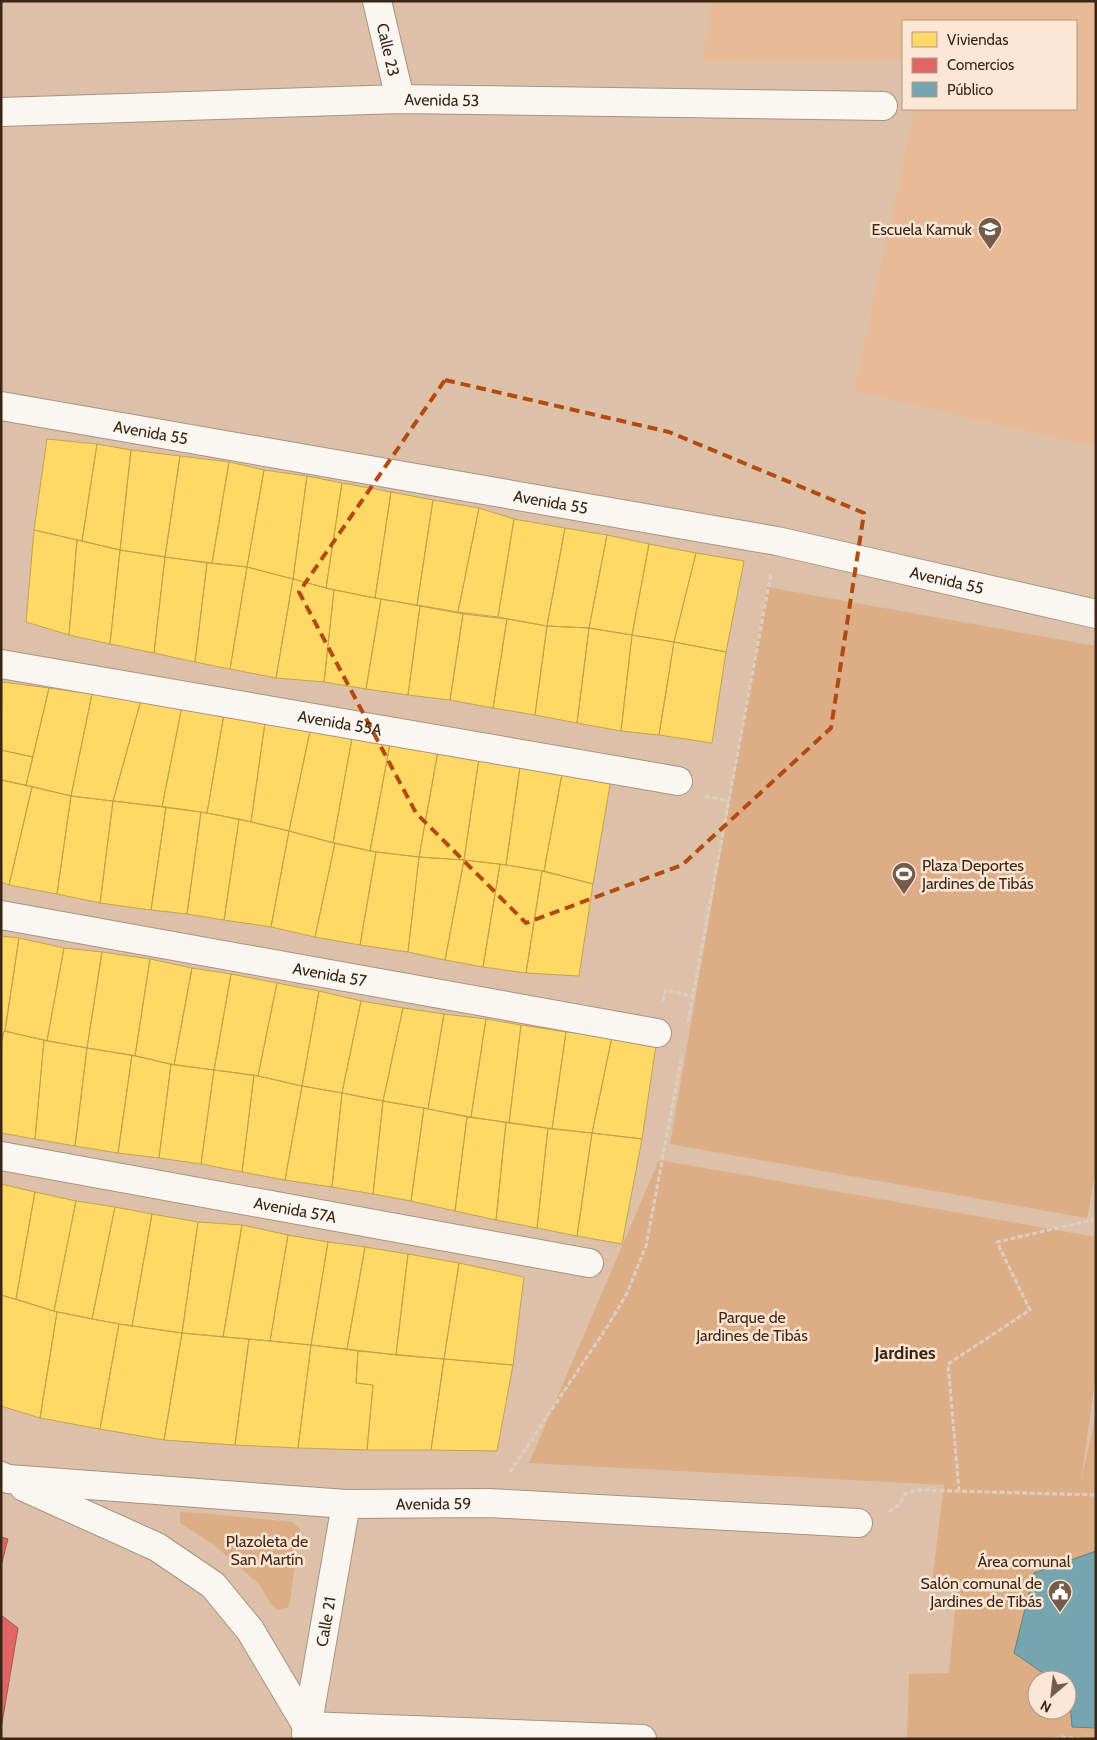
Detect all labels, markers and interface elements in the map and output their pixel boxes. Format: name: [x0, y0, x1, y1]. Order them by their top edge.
legend: [902, 20, 1077, 110]
street label: Calle 23: [373, 21, 403, 78]
text: Viviendas: [947, 31, 1008, 49]
text: Comercios: [947, 56, 1014, 74]
text: Público: [947, 81, 993, 99]
street label: Avenida 53: [404, 90, 479, 110]
school or university icon: Escuela Kamuk: [977, 216, 1003, 250]
place label: Escuela Kamuk: [871, 220, 973, 239]
street label: Avenida 55: [112, 417, 189, 448]
street label: Avenida 55: [512, 486, 589, 518]
street label: Avenida 55: [908, 563, 986, 598]
street label: Avenida 55A: [296, 706, 384, 740]
place label: Plaza Deportes Jardines de Tibás: [921, 856, 1034, 893]
sports icon: Plaza Deportes Jardines de Tibás: [891, 861, 917, 895]
street label: Avenida 57: [291, 959, 368, 991]
street label: Avenida 57A: [252, 1193, 338, 1227]
park label: Parque de Jardines de Tibás: [695, 1308, 808, 1345]
district label: Jardines: [873, 1342, 936, 1364]
street label: Avenida 59: [396, 1494, 471, 1514]
park label: Plazoleta de San Martín: [226, 1532, 308, 1569]
park label: Área comunal: [978, 1552, 1071, 1571]
place label: Salón comunal de Jardines de Tibás: [920, 1574, 1042, 1611]
public building icon: Salón comunal de Jardines de Tibás: [1047, 1579, 1073, 1613]
street label: Calle 21: [312, 1595, 340, 1648]
north arrow: [1027, 1670, 1077, 1720]
text: N: [1037, 1696, 1054, 1717]

